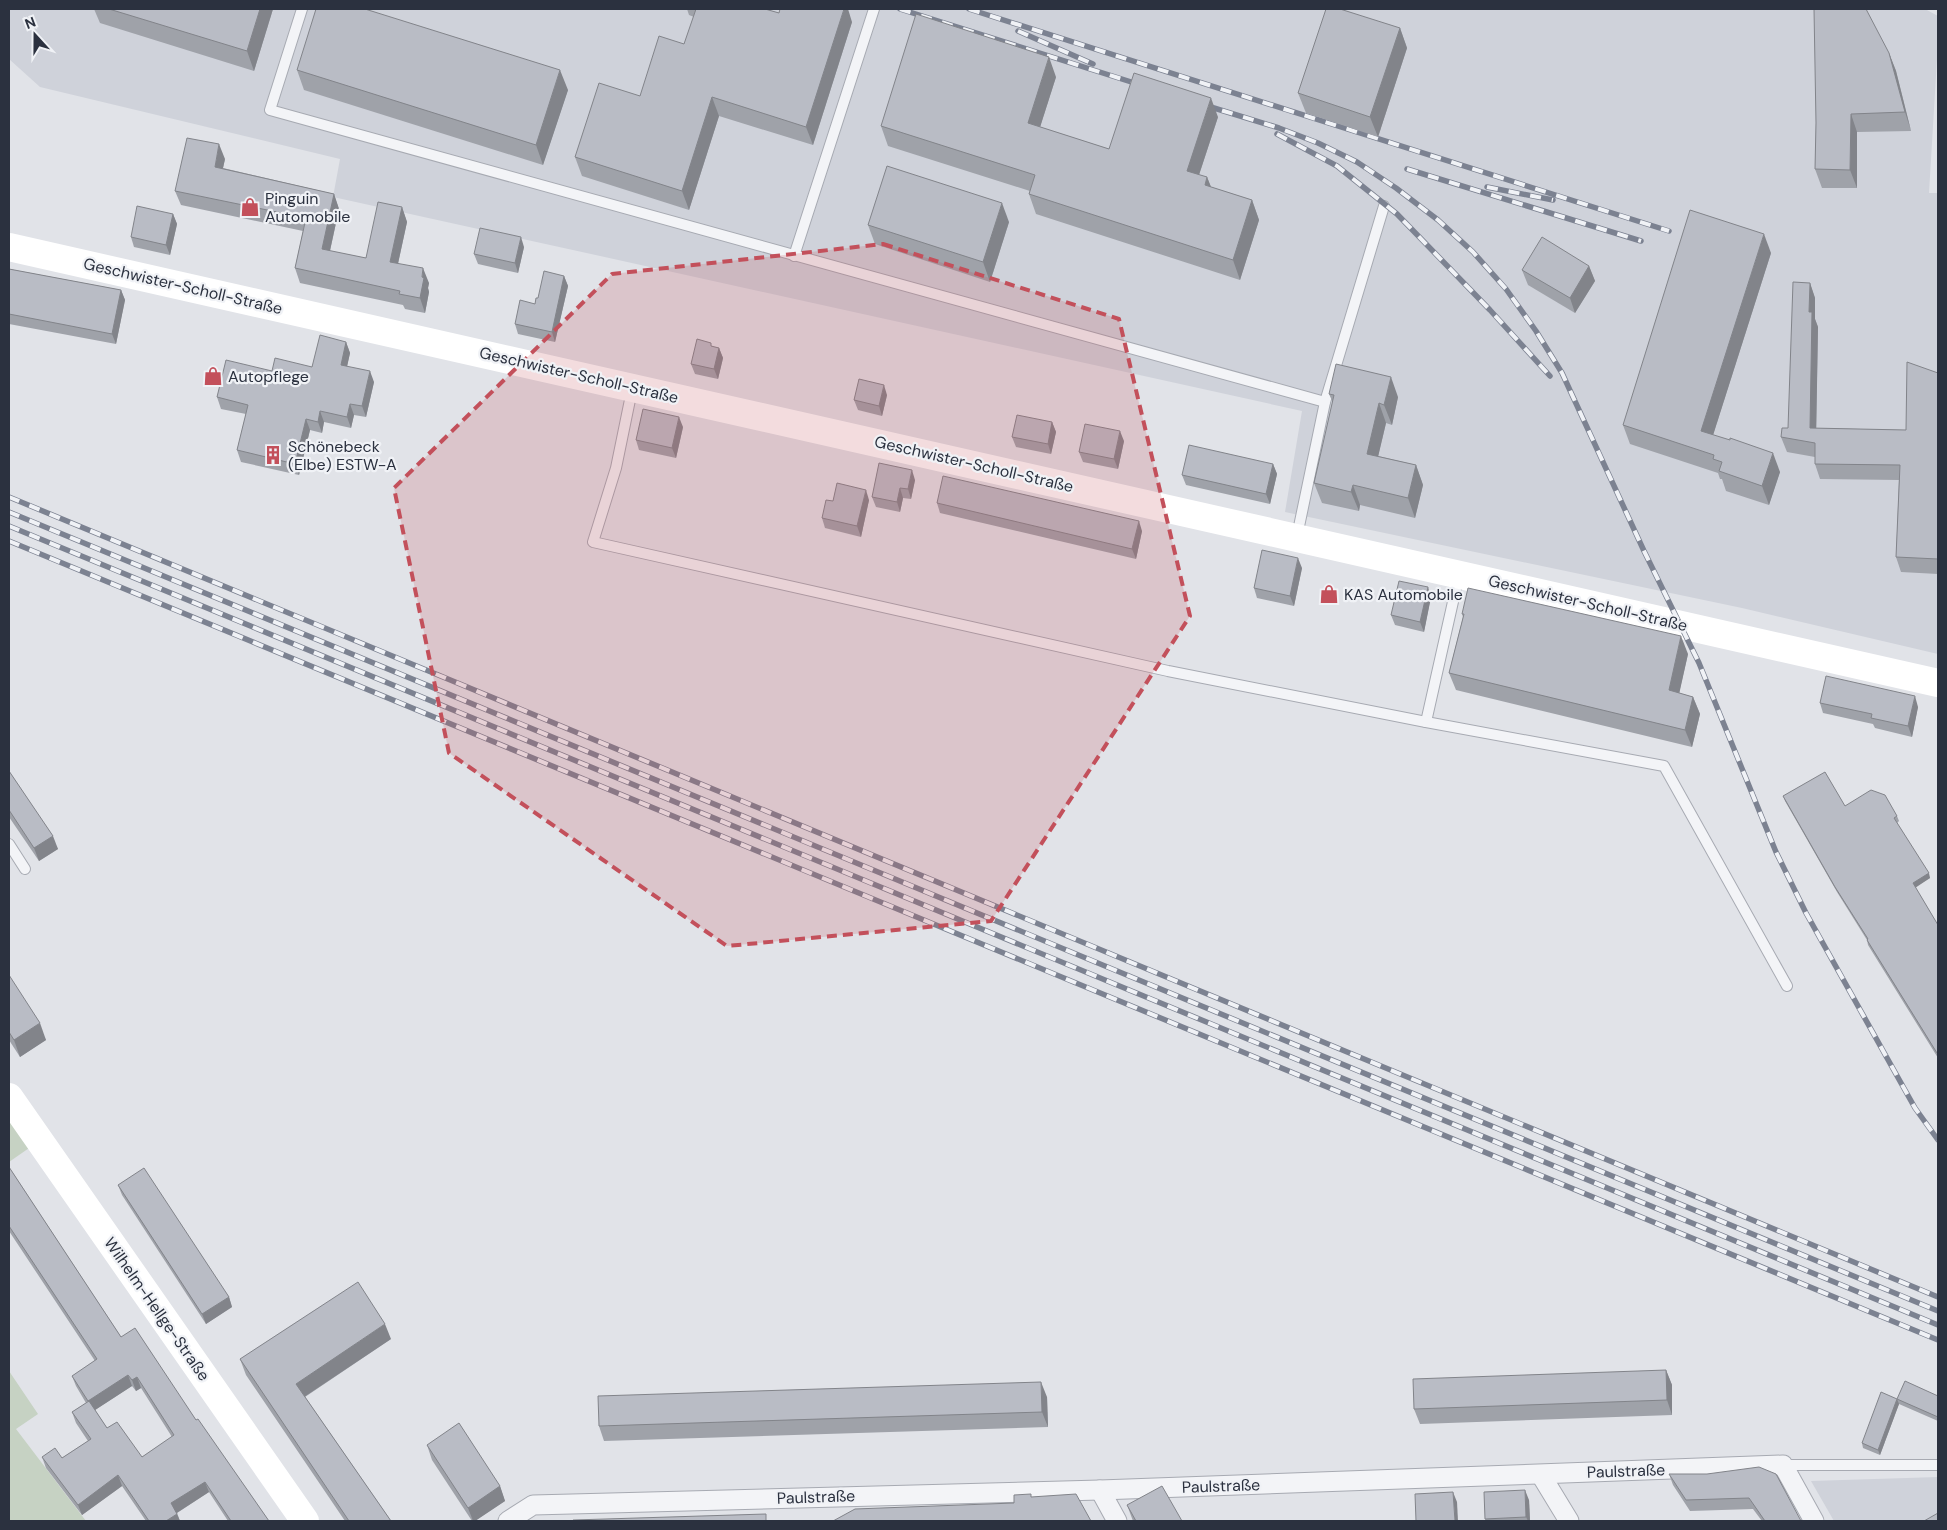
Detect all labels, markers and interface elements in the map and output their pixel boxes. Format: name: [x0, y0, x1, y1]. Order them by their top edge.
north arrow: [10, 10, 60, 60]
text: N: [22, 13, 38, 33]
place label: Pinguin Automobile: [265, 188, 350, 227]
shop icon: Pinguin Automobile: [239, 196, 261, 218]
street label: Geschwister-Scholl-Straße: [81, 253, 285, 319]
street label: Geschwister-Scholl-Straße: [477, 342, 681, 408]
shop icon: Autopflege: [202, 365, 224, 387]
place label: Autopflege: [228, 366, 309, 387]
street label: Geschwister-Scholl-Straße: [872, 431, 1076, 497]
place label: Schönebeck (Elbe) ESTW-A: [288, 436, 397, 475]
building icon: Schönebeck (Elbe) ESTW-A: [262, 444, 284, 466]
street label: Geschwister-Scholl-Straße: [1486, 570, 1690, 636]
shop icon: KAS Automobile: [1318, 583, 1340, 605]
place label: KAS Automobile: [1344, 584, 1463, 605]
street label: Wilhelm-Hellge-Straße: [99, 1233, 215, 1385]
street label: Paulstraße: [1586, 1459, 1666, 1483]
street label: Paulstraße: [1181, 1474, 1261, 1498]
street label: Paulstraße: [776, 1485, 856, 1509]

